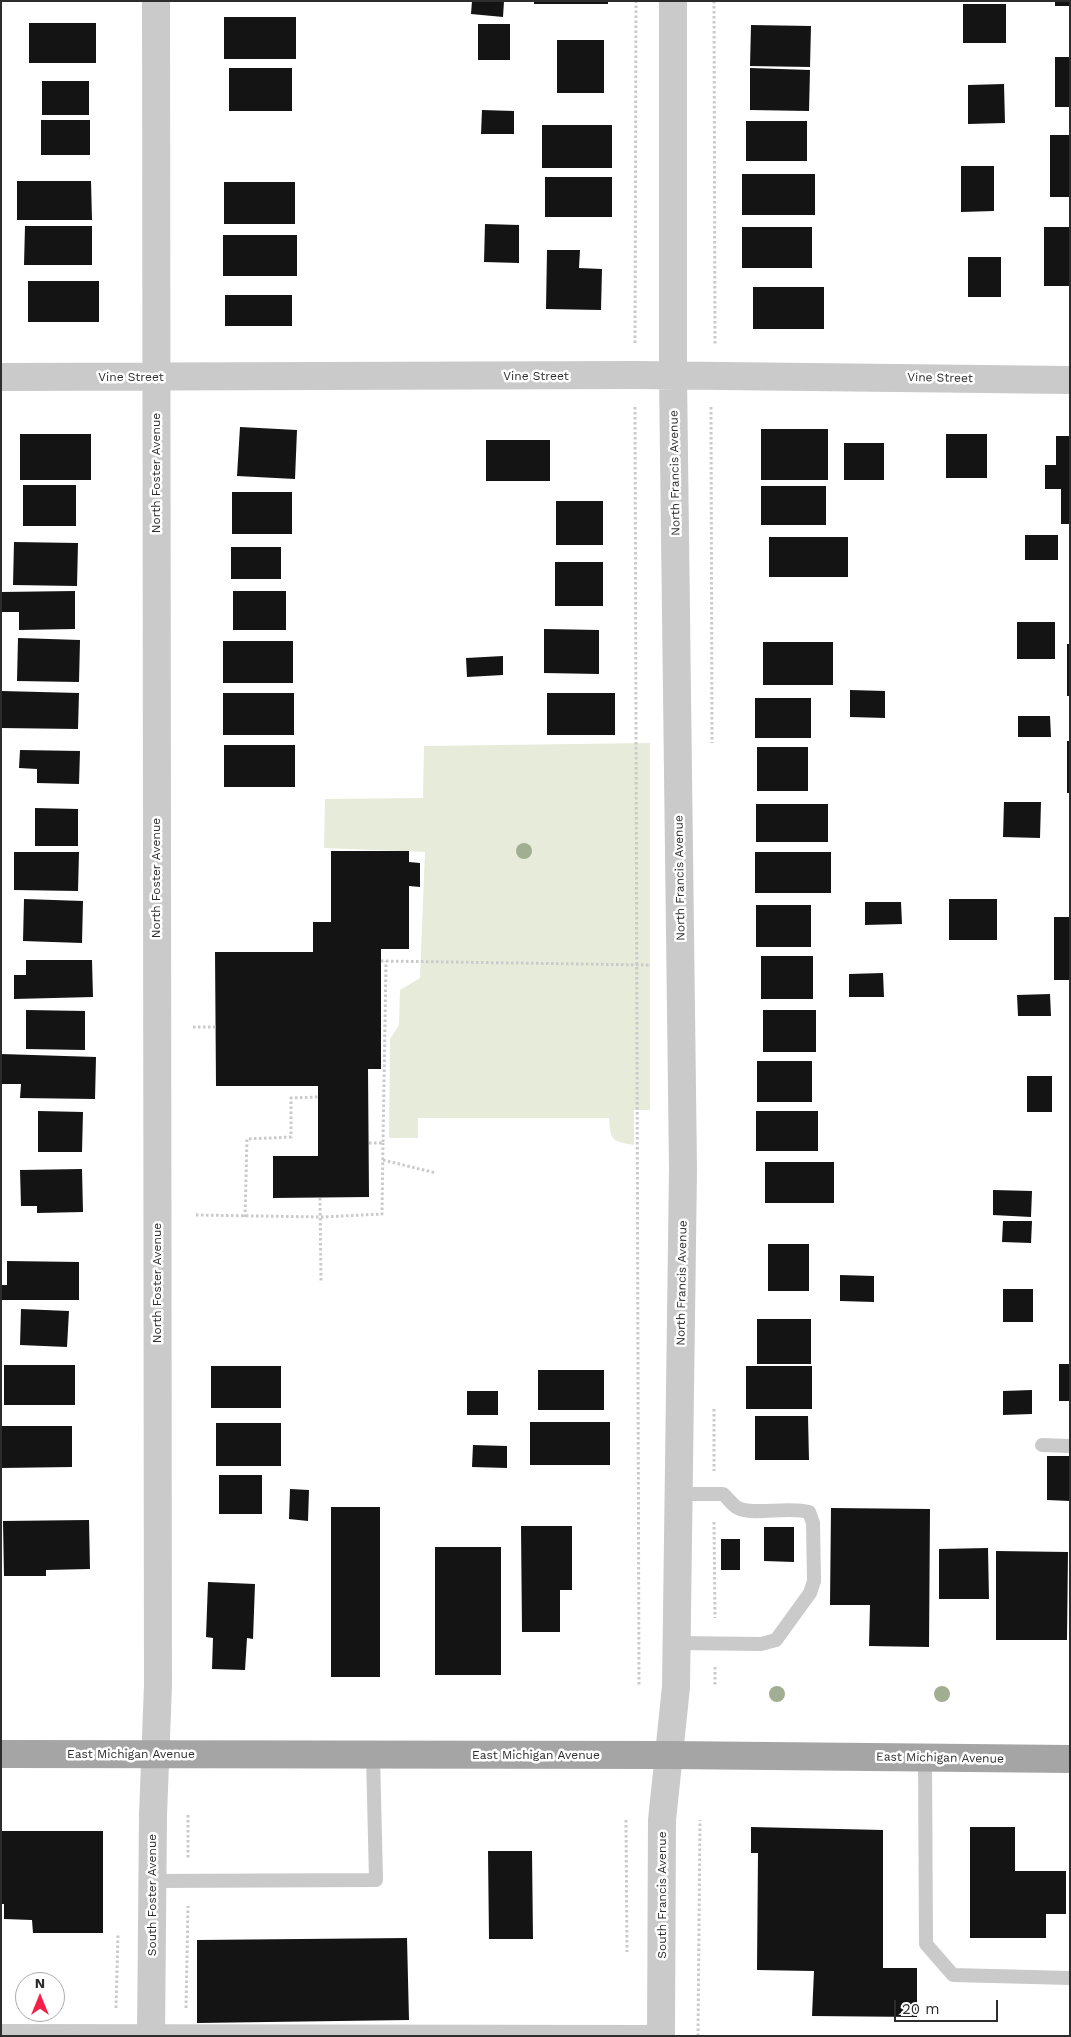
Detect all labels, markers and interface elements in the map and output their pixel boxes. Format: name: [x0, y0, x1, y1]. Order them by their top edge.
street label: Vine Street: [503, 369, 569, 383]
street label: Vine Street: [98, 370, 164, 384]
street label: Vine Street: [907, 370, 973, 386]
street label: North Francis Avenue: [667, 410, 683, 536]
street label: North Foster Avenue: [149, 413, 163, 533]
street label: North Francis Avenue: [672, 815, 688, 941]
street label: North Foster Avenue: [149, 818, 163, 938]
street label: North Francis Avenue: [674, 1220, 690, 1346]
street label: North Foster Avenue: [150, 1223, 164, 1343]
street label: East Michigan Avenue: [67, 1747, 195, 1761]
street label: East Michigan Avenue: [472, 1748, 600, 1762]
street label: East Michigan Avenue: [876, 1750, 1004, 1766]
street label: South Francis Avenue: [655, 1831, 669, 1959]
street label: South Foster Avenue: [145, 1834, 159, 1956]
north arrow: [15, 1972, 65, 2022]
text: N: [35, 1975, 45, 1991]
scale bar: [896, 1990, 1000, 2022]
text: 20 m: [902, 2000, 940, 2018]

